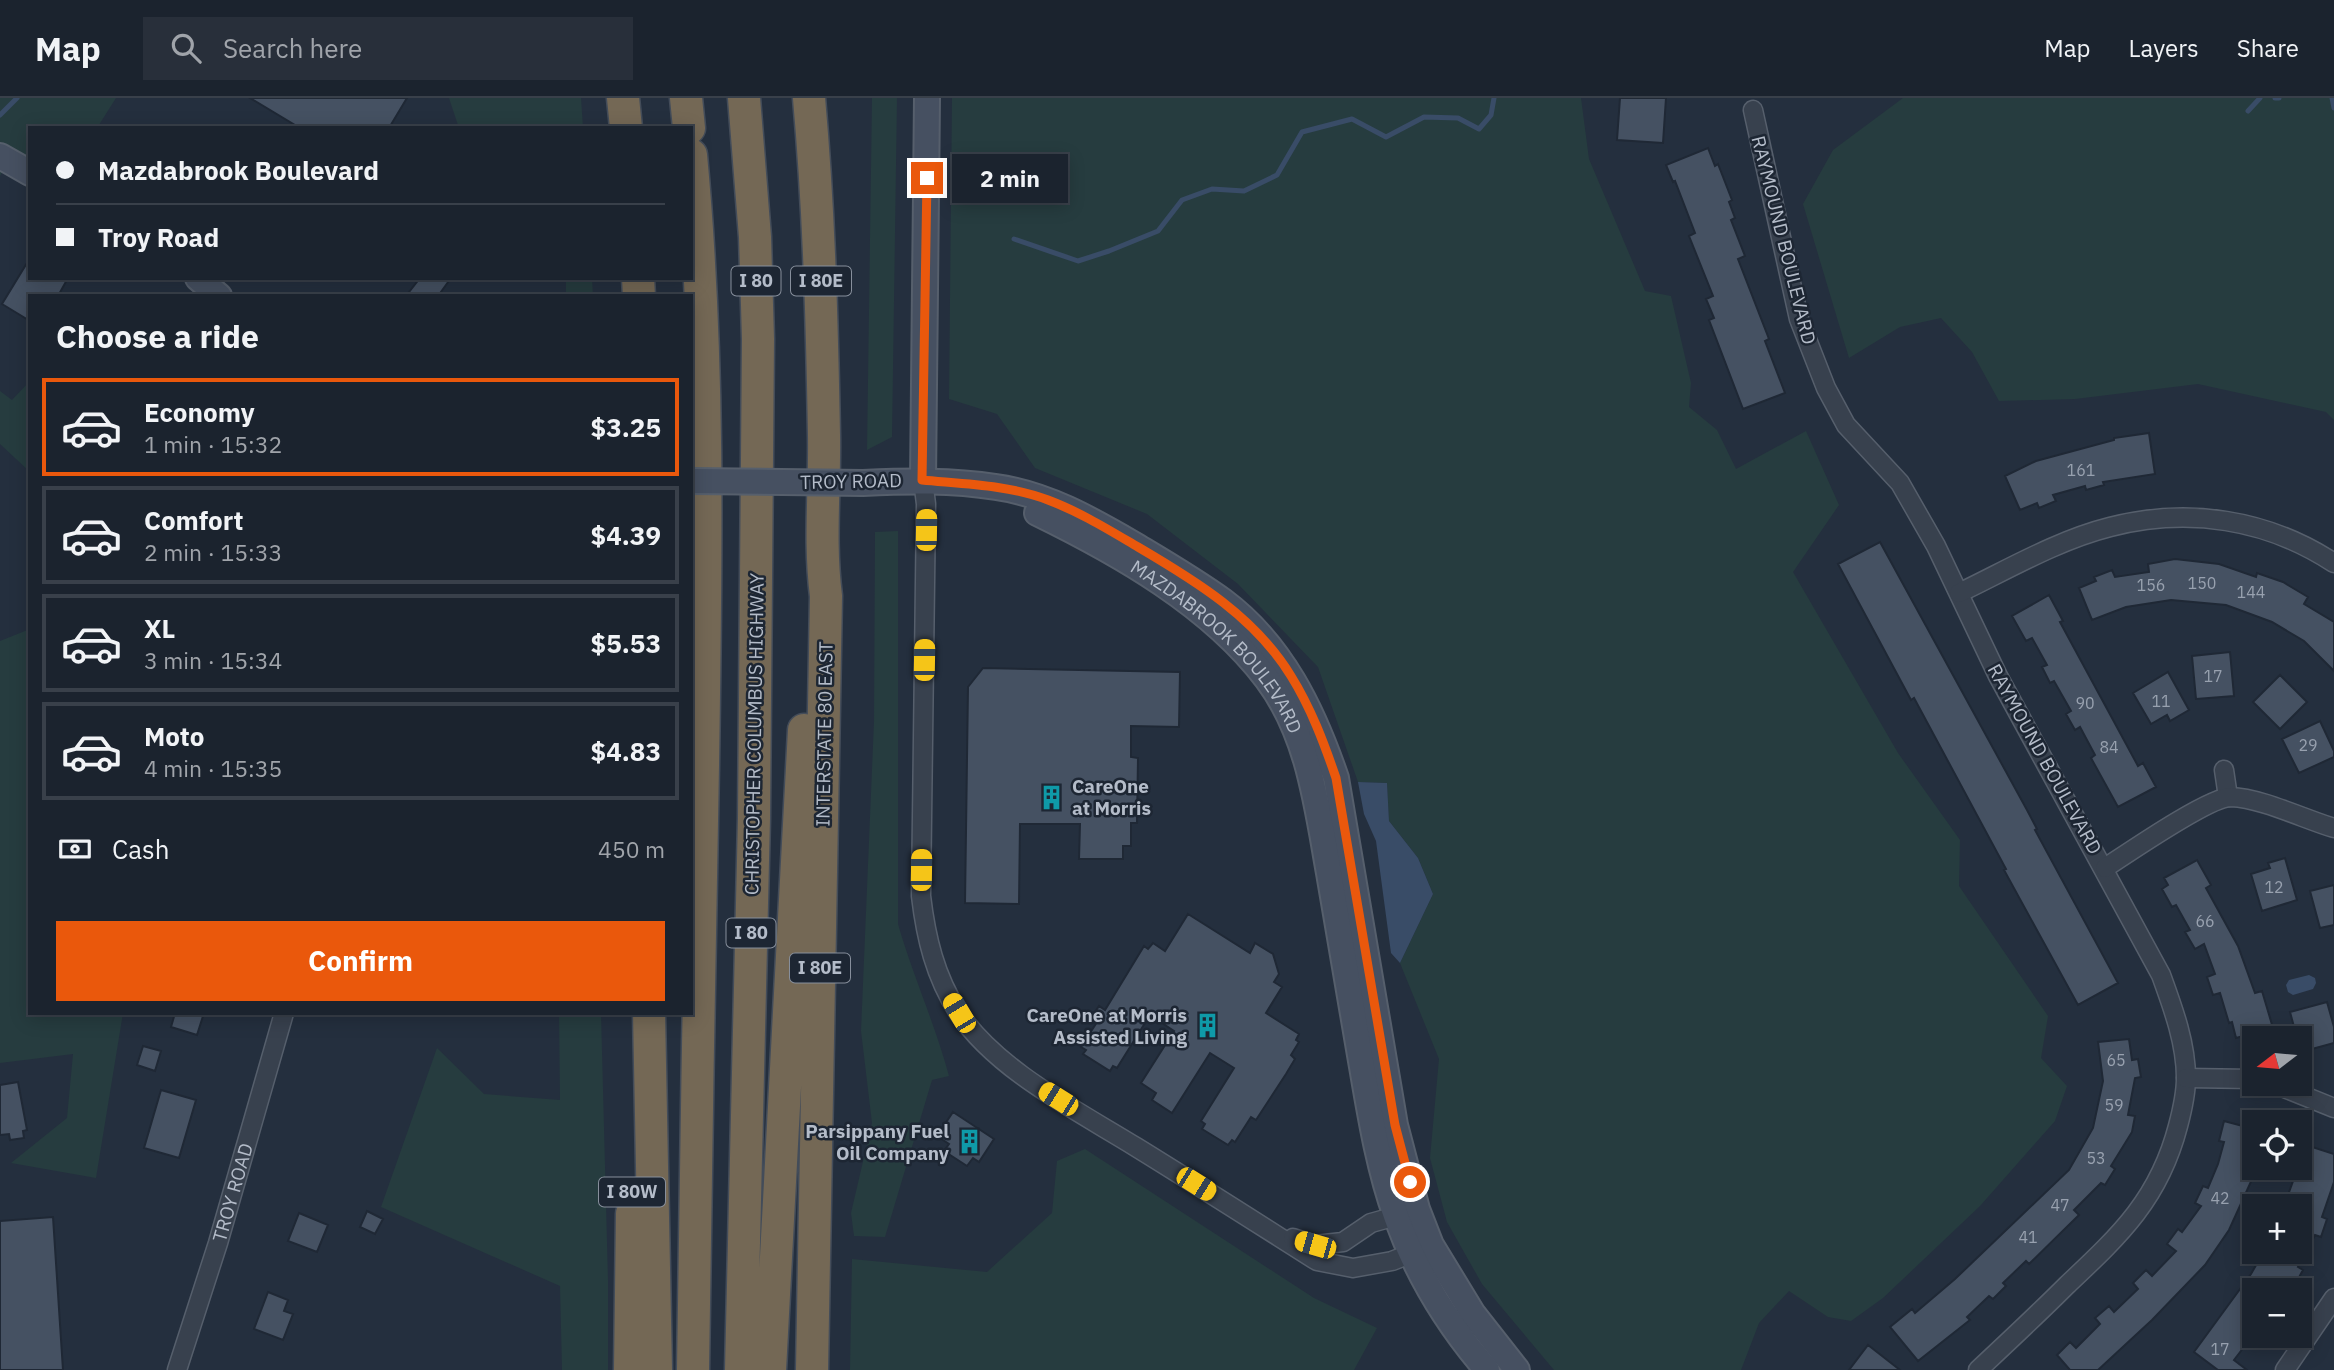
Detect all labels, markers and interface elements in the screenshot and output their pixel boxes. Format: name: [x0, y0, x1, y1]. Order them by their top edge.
search box: [143, 17, 633, 80]
text: Map: [35, 27, 101, 70]
icon: search: [167, 29, 205, 67]
text: Search here: [223, 31, 362, 65]
text: Map: [2044, 32, 2091, 64]
text: Layers: [2129, 32, 2199, 64]
text: Share: [2237, 32, 2299, 64]
street label: RAYMOUND BOULEVARD: [1746, 133, 1822, 347]
text: Mazdabrook Boulevard: [98, 153, 379, 187]
callout: 2 min: [951, 154, 1067, 202]
route end: [911, 162, 943, 194]
text: 2 min: [980, 163, 1040, 193]
text: Troy Road: [98, 220, 219, 254]
road number: I 80: [732, 266, 780, 296]
road number: I 80E: [791, 266, 851, 296]
text: Choose a ride: [56, 315, 259, 357]
text: Economy: [144, 395, 255, 429]
icon: car: [60, 396, 123, 459]
text: $3.25: [591, 410, 661, 444]
text: 1 min · 15:32: [144, 429, 282, 459]
house number: 161: [2067, 460, 2095, 480]
street label: TROY ROAD: [800, 468, 902, 494]
text: Comfort: [144, 503, 243, 537]
icon: car: [60, 504, 123, 567]
car: [916, 509, 937, 551]
text: $4.39: [591, 518, 661, 552]
text: 2 min · 15:33: [144, 537, 282, 567]
street label: MAZDABROOK BOULEVARD: [1126, 554, 1307, 737]
street label: CHRISTOPHER COLUMBUS HIGHWAY: [739, 572, 769, 895]
house number: 150: [2188, 573, 2216, 593]
house number: 156: [2137, 575, 2165, 595]
house number: 144: [2237, 582, 2265, 602]
text: XL: [144, 611, 175, 645]
icon: car: [60, 612, 123, 675]
text: $5.53: [591, 626, 661, 660]
car: [914, 639, 935, 681]
street label: INTERSTATE 80 EAST: [810, 641, 838, 827]
text: 3 min · 15:34: [144, 645, 282, 675]
street label: RAYMOUND BOULEVARD: [1983, 660, 2107, 858]
house number: 17: [2203, 666, 2223, 686]
house number: 11: [2151, 691, 2171, 711]
house number: 90: [2075, 693, 2095, 713]
text: Moto: [144, 719, 204, 753]
icon: car: [60, 720, 123, 783]
text: $4.83: [591, 734, 661, 768]
house number: 29: [2298, 735, 2318, 755]
house number: 84: [2099, 737, 2119, 757]
text: 4 min · 15:35: [144, 753, 282, 783]
place label: CareOne at Morris: [1072, 774, 1151, 820]
building icon: CareOne at Morris: [1038, 783, 1066, 811]
icon: cash: [56, 830, 94, 868]
text: Cash: [112, 832, 169, 866]
text: 450 m: [598, 834, 665, 864]
car: [911, 849, 932, 891]
house number: 12: [2264, 877, 2284, 897]
house number: 66: [2195, 911, 2215, 931]
road number: I 80: [726, 918, 776, 948]
button: Confirm: [56, 921, 665, 1001]
road number: I 80E: [790, 954, 850, 982]
car: [940, 990, 979, 1036]
place label: CareOne at Morris Assisted Living: [1026, 1003, 1188, 1049]
building icon: CareOne at Morris Assisted Living: [1193, 1012, 1221, 1040]
north arrow: [2242, 1026, 2312, 1096]
map controls: [2242, 1026, 2312, 1348]
house number: 65: [2106, 1050, 2126, 1070]
car: [1035, 1079, 1082, 1119]
house number: 59: [2104, 1095, 2124, 1115]
button: locate: [2242, 1110, 2312, 1180]
place label: Parsippany Fuel Oil Company: [805, 1119, 950, 1165]
building icon: Parsippany Fuel Oil Company: [955, 1128, 983, 1156]
street label: TROY ROAD: [207, 1140, 258, 1245]
house number: 53: [2086, 1148, 2106, 1168]
car: [1173, 1164, 1220, 1204]
route start: [1394, 1166, 1426, 1198]
road number: I 80W: [599, 1177, 665, 1206]
house number: 42: [2210, 1188, 2230, 1208]
button: +: [2242, 1194, 2312, 1264]
house number: 47: [2050, 1195, 2070, 1215]
house number: 41: [2018, 1227, 2038, 1247]
car: [1292, 1229, 1339, 1261]
button: −: [2242, 1278, 2312, 1348]
house number: 17: [2210, 1339, 2230, 1359]

